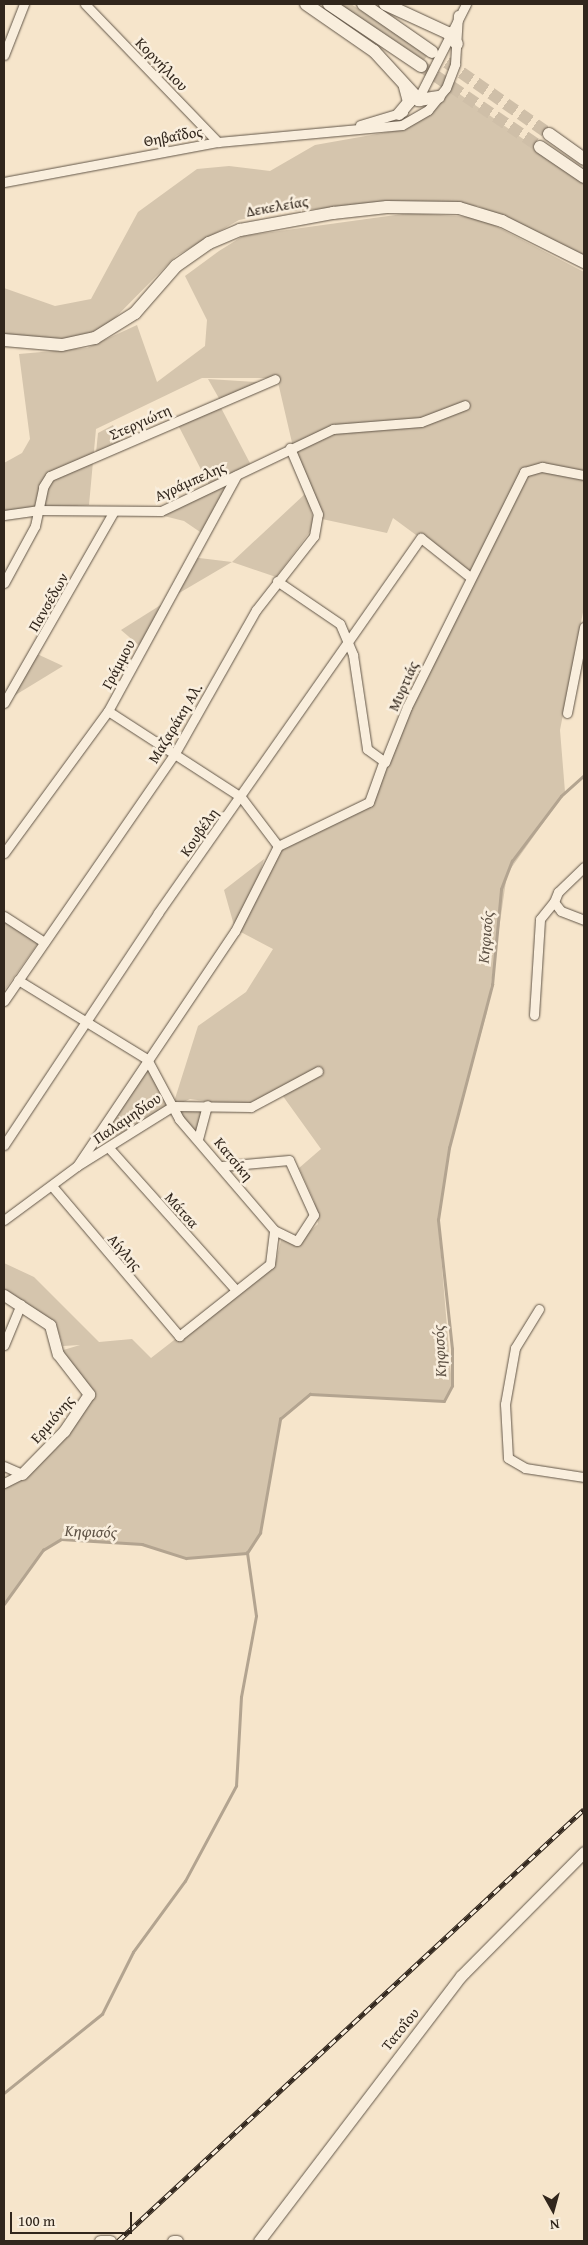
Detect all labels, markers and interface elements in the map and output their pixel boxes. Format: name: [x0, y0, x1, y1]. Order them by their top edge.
street label: Κορνήλιου: [132, 33, 192, 95]
street label: Θηβαΐδος: [142, 122, 204, 150]
street label: Δεκελείας: [245, 192, 309, 220]
street label: Στεργιώτη: [106, 400, 174, 444]
street label: Αγράμπελης: [152, 457, 228, 505]
street label: Πανσέδων: [24, 569, 72, 635]
street label: Γράμμου: [97, 636, 139, 692]
street label: Μυρτιάς: [384, 658, 422, 714]
street label: Μαζαράκη Αλ.: [144, 680, 206, 766]
street label: Κουβέλη: [176, 804, 222, 860]
water label: Κηφισός: [473, 910, 497, 964]
street label: Παλαμηδίου: [90, 1089, 164, 1147]
street label: Κατσίκη: [211, 1134, 257, 1184]
street label: Μάτσα: [161, 1188, 203, 1232]
street label: Αίγλης: [104, 1230, 146, 1274]
water label: Κηφισός: [428, 1324, 450, 1378]
street label: Ερμιόνης: [26, 1391, 78, 1447]
water label: Κηφισός: [64, 1520, 118, 1542]
street label: Τατοΐου: [377, 2004, 423, 2054]
north arrow: [528, 2185, 578, 2235]
scale bar: [12, 2202, 135, 2234]
text: 100 m: [18, 2210, 55, 2231]
text: N: [549, 2214, 561, 2235]

